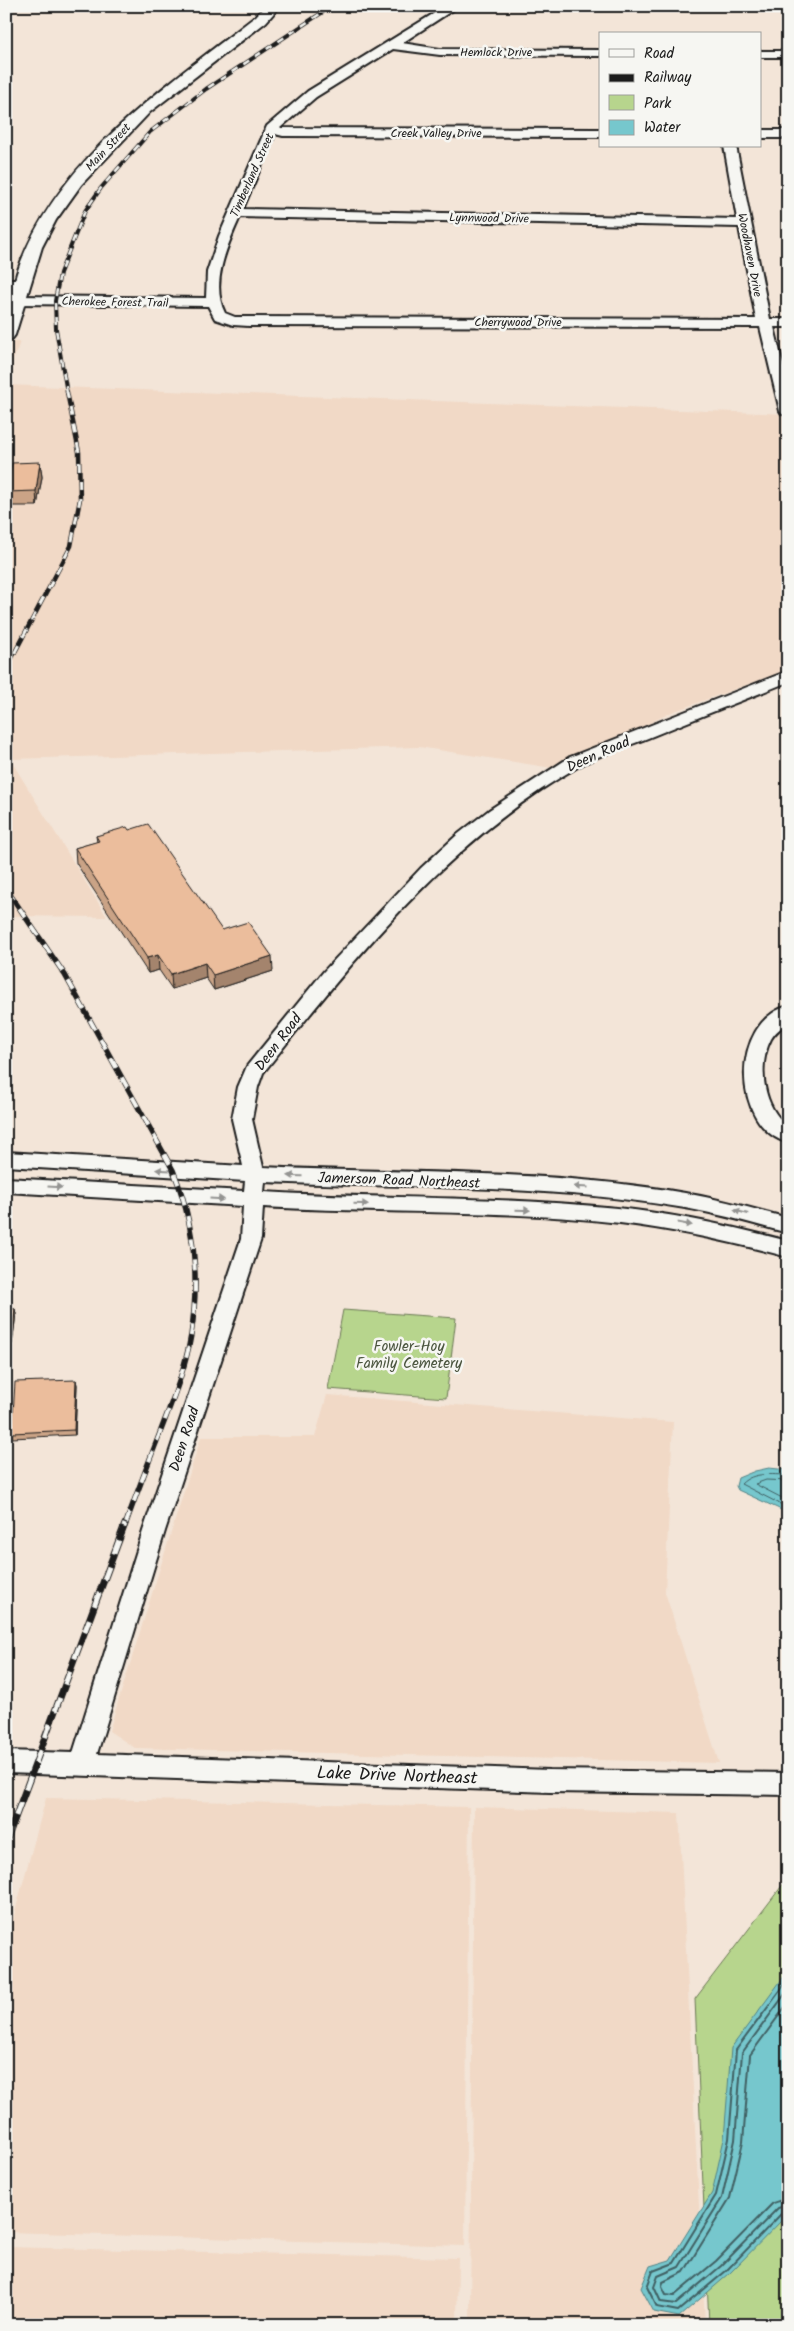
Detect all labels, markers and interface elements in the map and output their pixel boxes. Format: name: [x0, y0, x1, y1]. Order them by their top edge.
legend: [599, 32, 762, 148]
text: Road: [644, 42, 675, 66]
street label: Hemlock Drive: [460, 43, 533, 62]
text: Railway: [644, 66, 692, 90]
text: Park: [644, 92, 672, 116]
text: Water: [644, 116, 681, 140]
street label: Main Street: [81, 119, 136, 176]
street label: Creek Valley Drive: [390, 124, 482, 143]
street label: Timberland Street: [225, 130, 280, 220]
street label: Lynnwood Drive: [449, 208, 530, 229]
street label: Woodhaven Drive: [732, 212, 767, 299]
street label: Cherokee Forest Trail: [61, 292, 169, 313]
street label: Cherrywood Drive: [474, 313, 562, 332]
street label: Deen Road: [563, 730, 634, 780]
street label: Deen Road: [249, 1008, 309, 1077]
one-way arrow: [155, 1165, 171, 1173]
street label: Jamerson Road Northeast: [317, 1166, 481, 1196]
one-way arrow: [287, 1172, 303, 1180]
one-way arrow: [573, 1182, 589, 1190]
one-way arrow: [47, 1184, 63, 1192]
one-way arrow: [209, 1195, 225, 1203]
one-way arrow: [353, 1200, 369, 1208]
one-way arrow: [515, 1206, 531, 1214]
one-way arrow: [733, 1208, 748, 1216]
one-way arrow: [677, 1220, 692, 1228]
park label: Fowler-Hoy Family Cemetery: [356, 1335, 463, 1376]
street label: Deen Road: [163, 1403, 207, 1475]
street label: Lake Drive Northeast: [316, 1759, 479, 1794]

